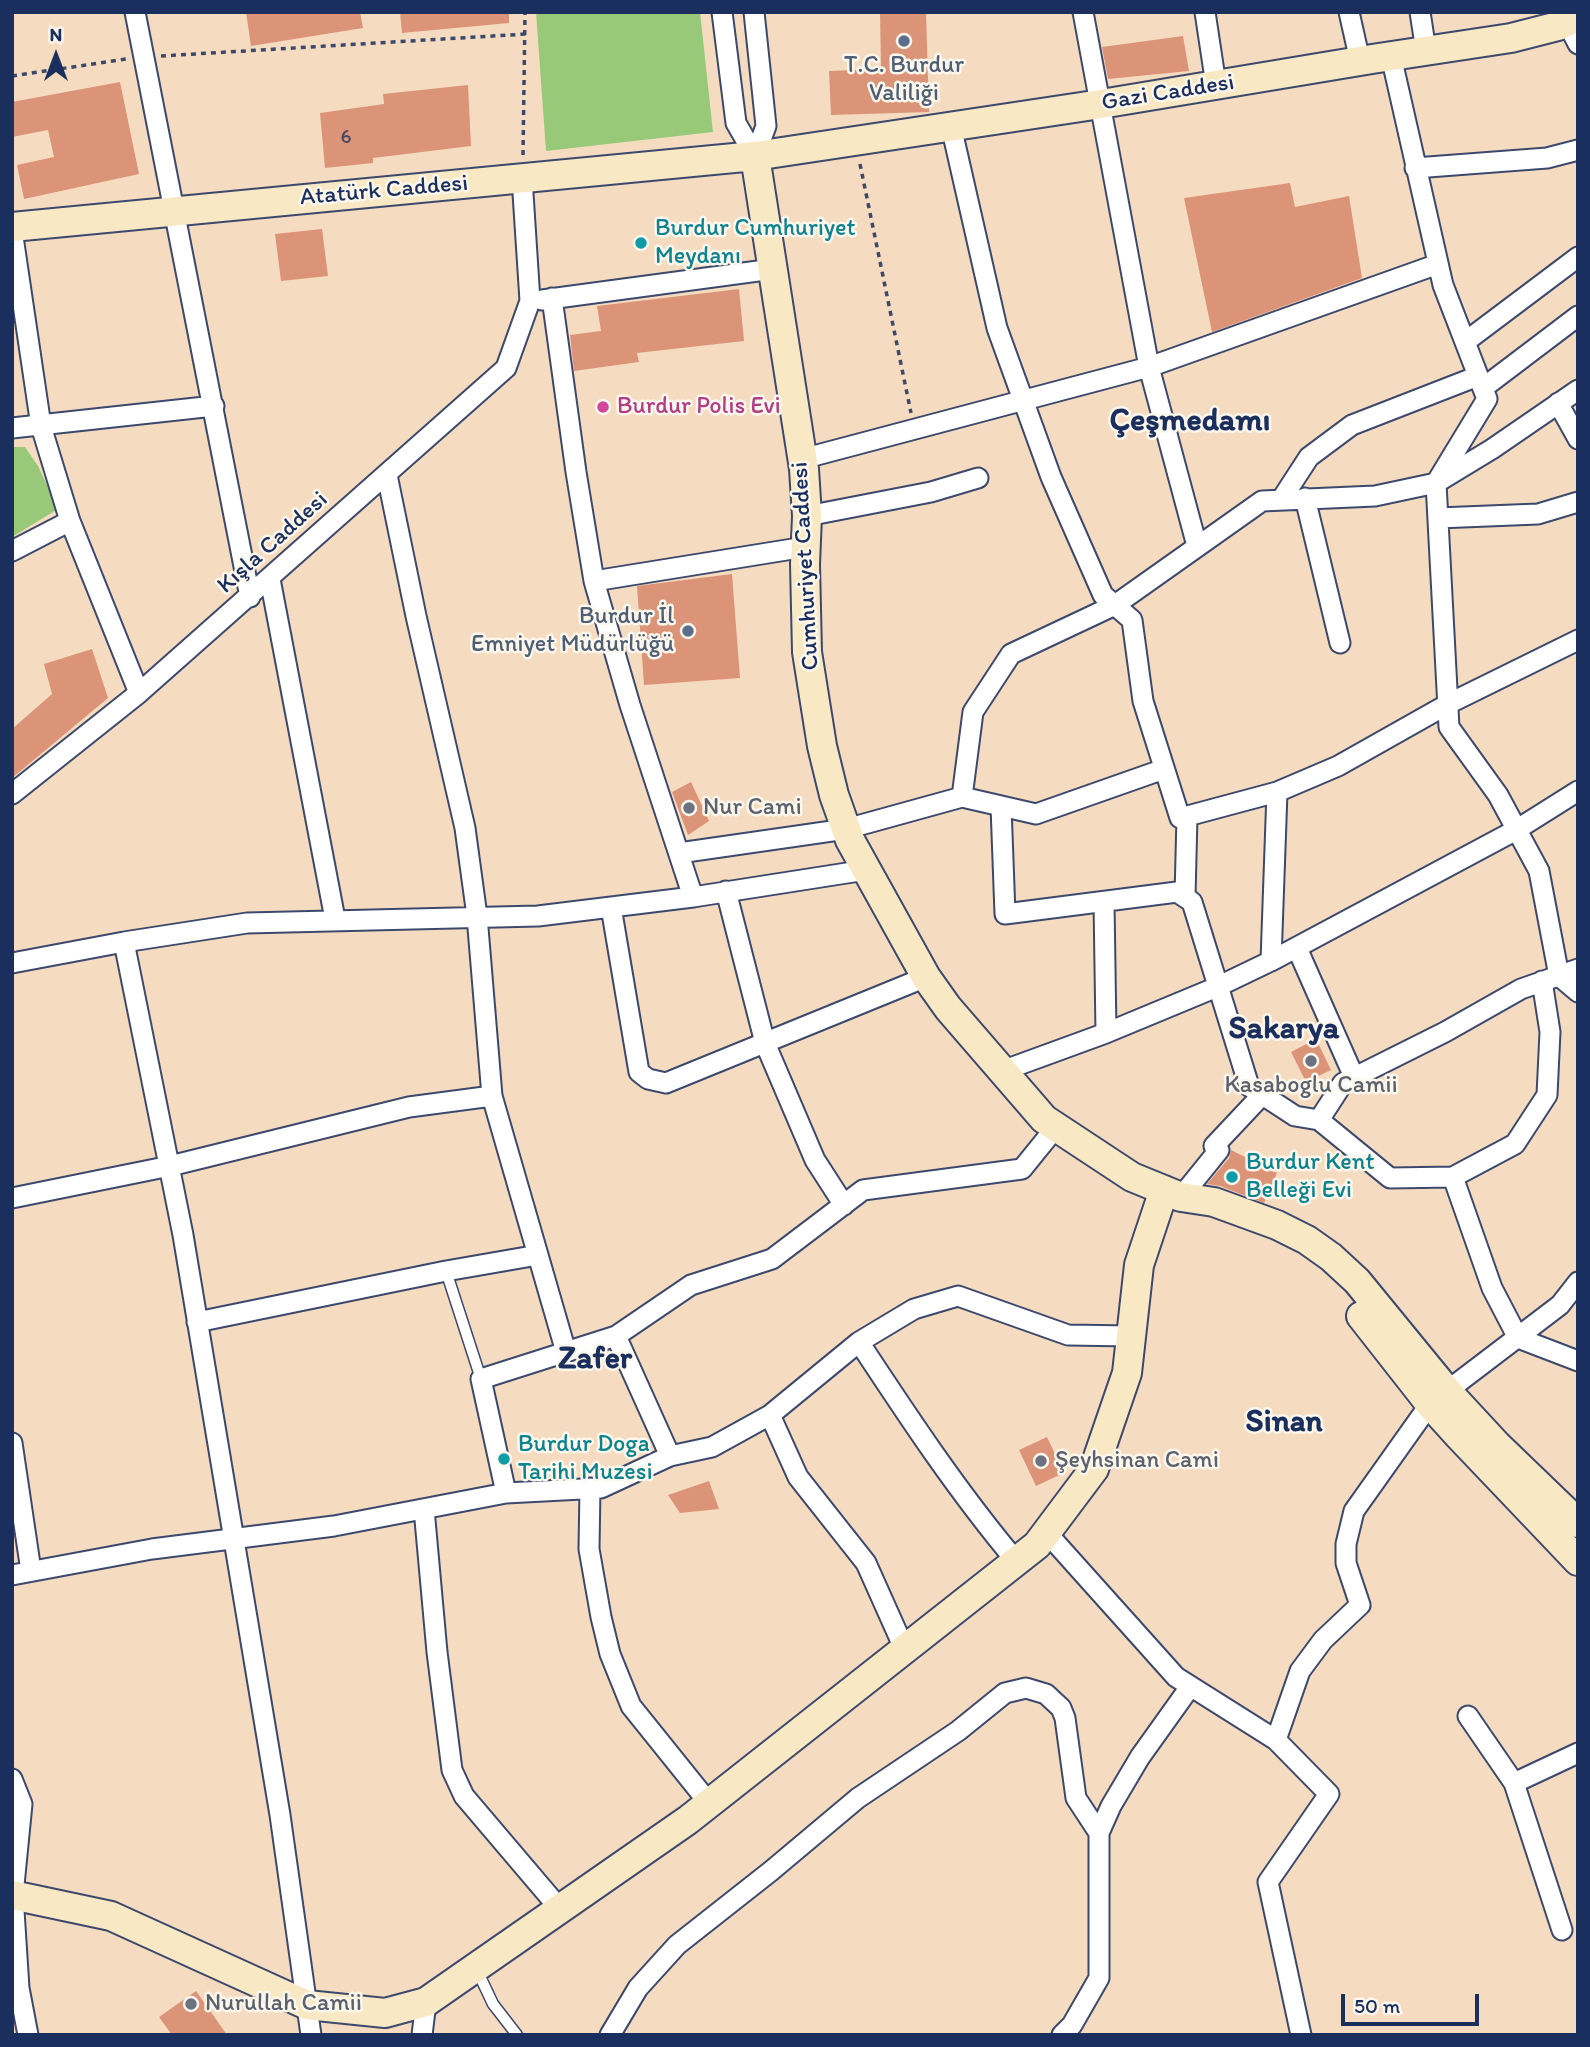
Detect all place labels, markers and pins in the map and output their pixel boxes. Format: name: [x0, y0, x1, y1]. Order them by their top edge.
marker: T.C. Burdur Valiliği: [896, 33, 912, 49]
place label: T.C. Burdur Valiliği: [844, 52, 964, 108]
place label: Burdur Cumhuriyet Meydanı: [655, 215, 856, 271]
marker: Burdur Cumhuriyet Meydanı: [633, 235, 649, 251]
place label: Burdur Polis Evi: [617, 393, 781, 421]
marker: Burdur Polis Evi: [595, 399, 611, 415]
place label: Burdur İl Emniyet Müdürlüğü: [471, 603, 674, 659]
marker: Burdur İl Emniyet Müdürlüğü: [680, 623, 696, 639]
place label: Nur Cami: [703, 794, 802, 822]
marker: Nur Cami: [681, 800, 697, 816]
marker: Kasaboglu Camii: [1303, 1053, 1319, 1069]
place label: Kasaboglu Camii: [1224, 1072, 1398, 1100]
place label: Burdur Kent Belleği Evi: [1246, 1149, 1374, 1205]
marker: Burdur Kent Belleği Evi: [1224, 1169, 1240, 1185]
place label: Burdur Doga Tarihi Muzesi: [518, 1431, 652, 1487]
place label: Şeyhsinan Cami: [1055, 1447, 1219, 1475]
marker: Burdur Doga Tarihi Muzesi: [496, 1451, 512, 1467]
marker: Şeyhsinan Cami: [1033, 1453, 1049, 1469]
place label: Nurullah Camii: [205, 1990, 362, 2018]
marker: Nurullah Camii: [183, 1996, 199, 2012]

